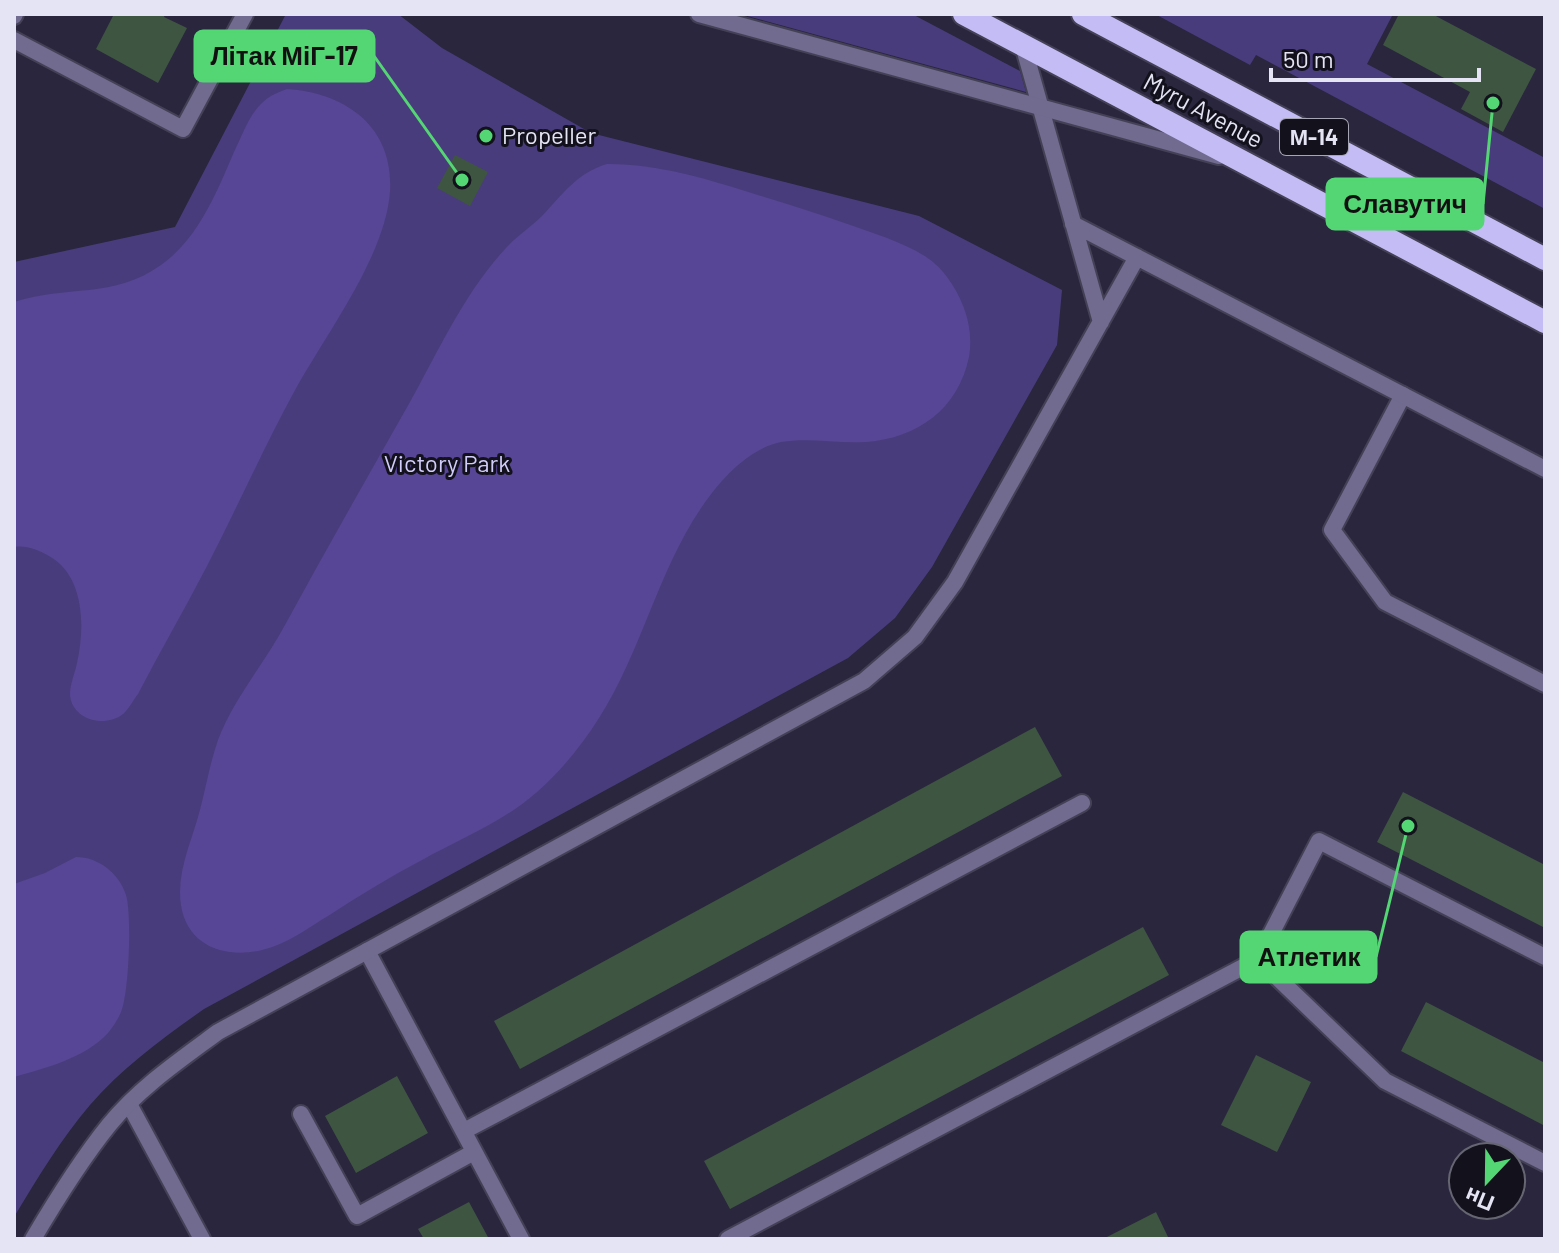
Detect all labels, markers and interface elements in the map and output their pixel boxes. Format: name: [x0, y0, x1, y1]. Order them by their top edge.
callout: Літак МіГ-17: [195, 31, 374, 81]
scale bar: [1271, 32, 1479, 82]
text: Літак МіГ-17: [210, 39, 358, 70]
text: 50 m: [1283, 44, 1334, 73]
street label: Myru Avenue: [1139, 66, 1268, 153]
road number: М-14: [1280, 119, 1348, 155]
place label: Propeller: [502, 120, 597, 149]
marker: Propeller: [477, 127, 495, 145]
callout: Славутич: [1327, 179, 1483, 229]
text: Славутич: [1343, 187, 1467, 218]
park label: Victory Park: [384, 448, 510, 477]
callout: Атлетик: [1241, 932, 1376, 982]
text: Атлетик: [1258, 940, 1361, 971]
north arrow: [1447, 1141, 1527, 1221]
text: Пн: [1461, 1183, 1497, 1218]

